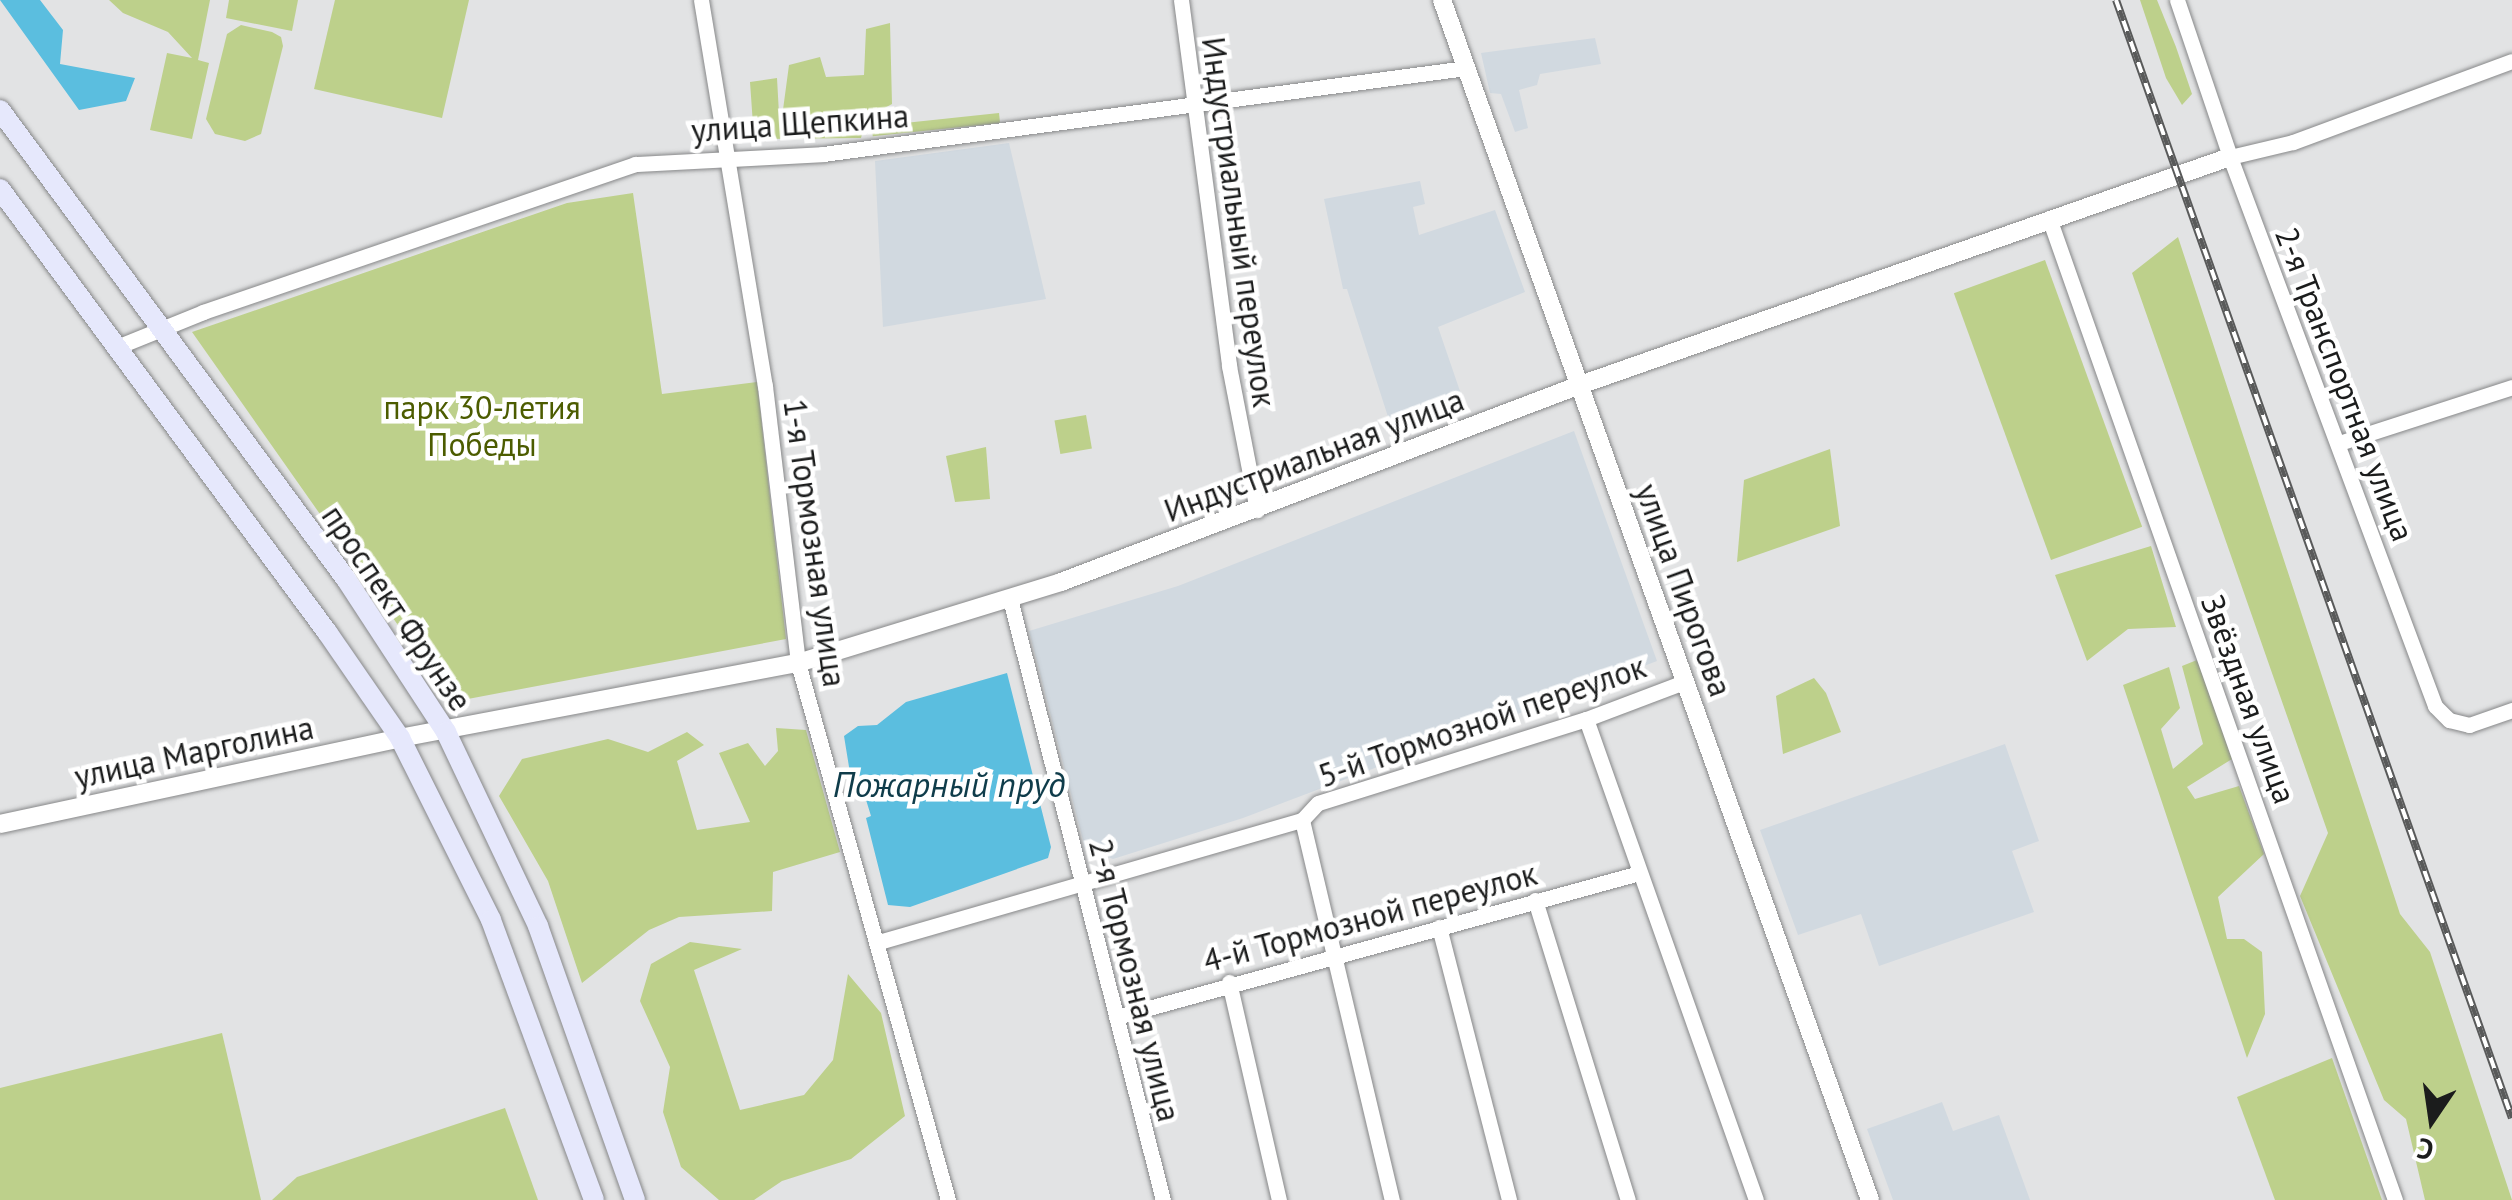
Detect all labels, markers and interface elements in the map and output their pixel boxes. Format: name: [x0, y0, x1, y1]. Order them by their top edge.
street label: Индустриальный переулок: [1194, 35, 1284, 409]
street label: улица Щепкина: [690, 96, 910, 150]
street label: 2-я Транспортная улица: [2267, 221, 2423, 547]
street label: Индустриальная улица: [1159, 380, 1469, 530]
park label: парк 30-летия Победы: [383, 389, 581, 464]
street label: 1-я Тормозная улица: [776, 396, 854, 690]
street label: улица Пирогова: [1628, 479, 1740, 701]
street label: проспект Фрунзе: [314, 498, 480, 718]
street label: Звёздная улица: [2193, 589, 2305, 809]
street label: 5-й Тормозной переулок: [1313, 647, 1651, 795]
street label: улица Марголина: [71, 708, 317, 796]
water label: Пожарный пруд: [833, 763, 1065, 805]
street label: 2-я Тормозная улица: [1081, 834, 1189, 1126]
street label: 4-й Тормозной переулок: [1198, 854, 1542, 980]
north arrow: [2382, 1070, 2482, 1170]
text: С: [2413, 1130, 2437, 1170]

